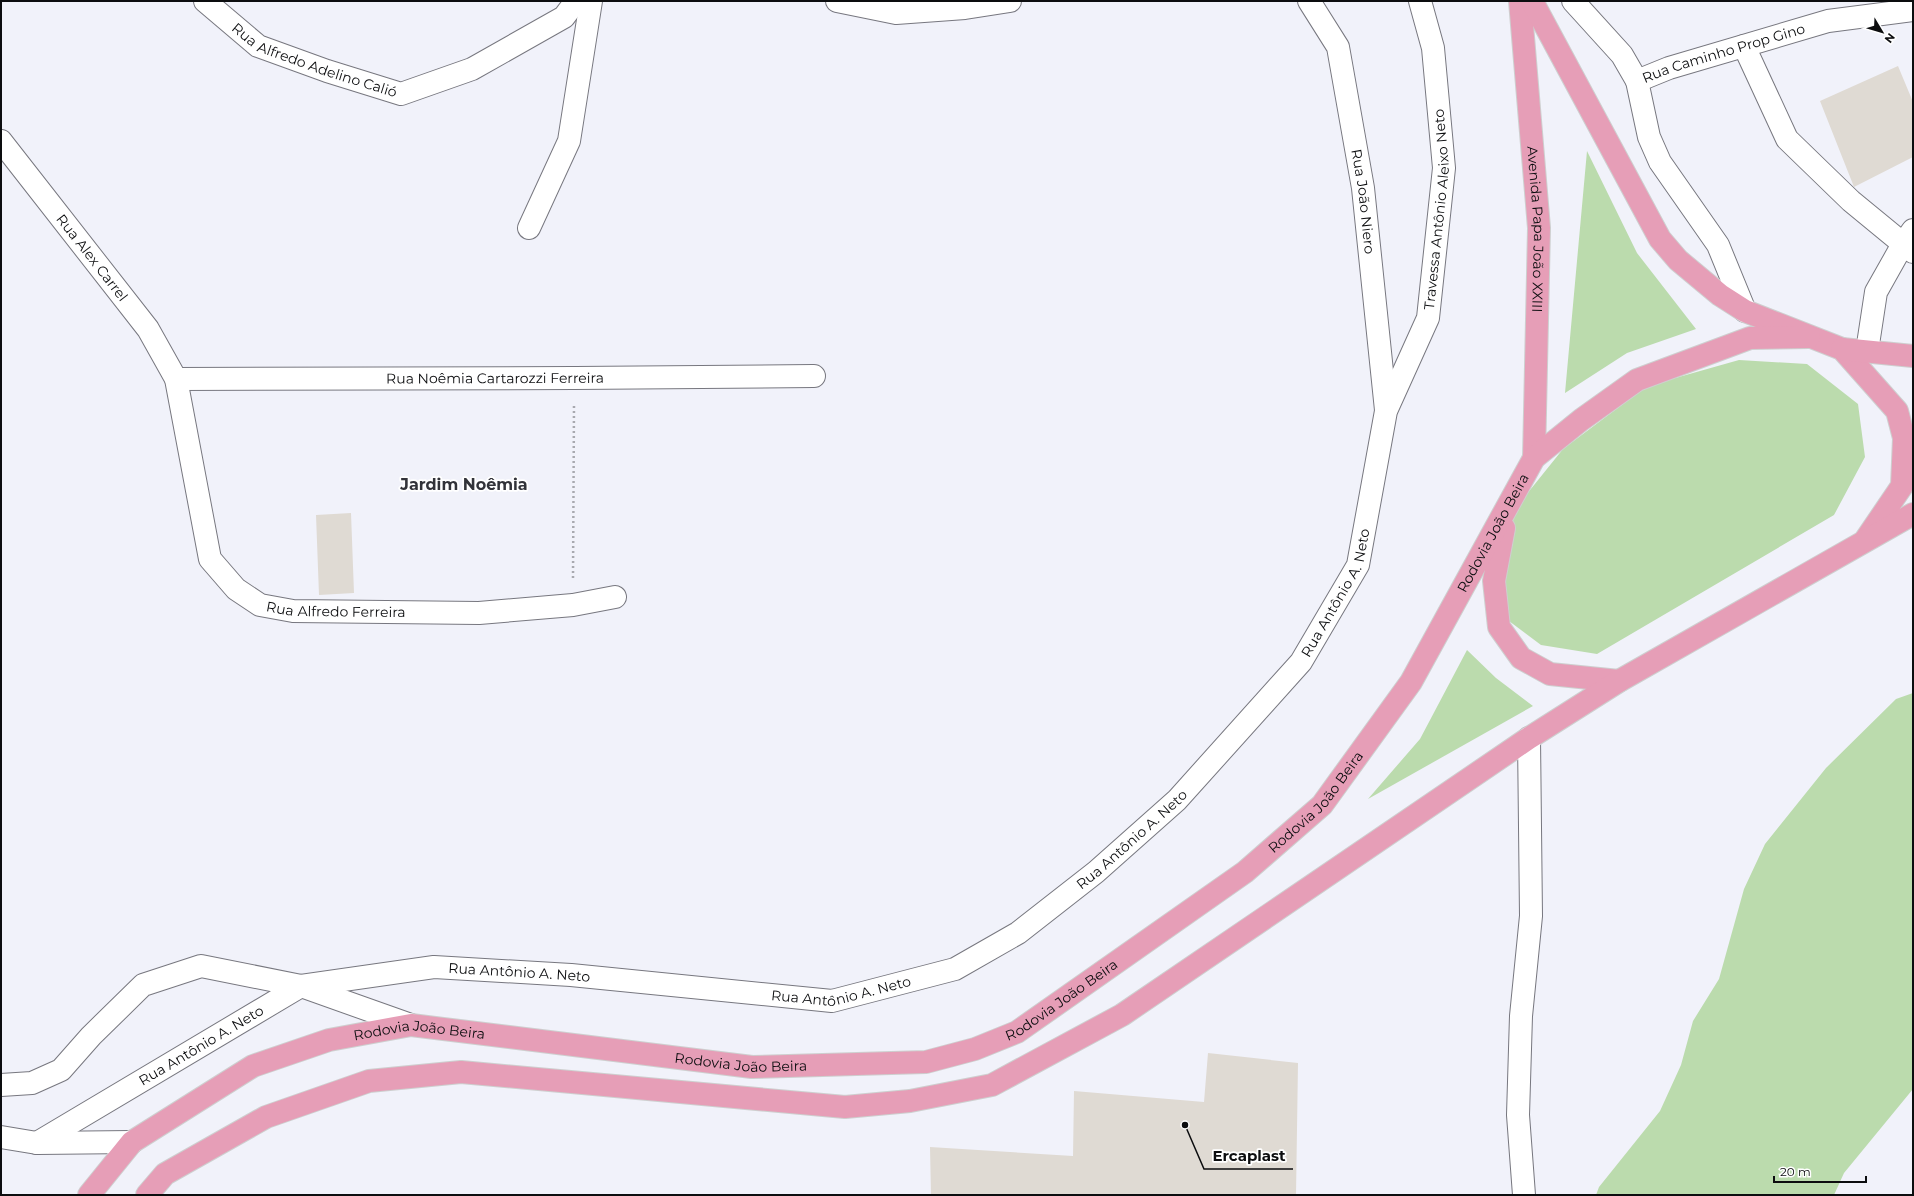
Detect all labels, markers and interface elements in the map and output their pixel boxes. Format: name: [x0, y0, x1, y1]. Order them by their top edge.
north arrow: [1862, 12, 1902, 52]
street label: Rua Alfredo Adelino Calió: [228, 19, 400, 101]
street label: Rua Caminho Prop Gino: [1639, 19, 1807, 87]
text: N: [1882, 30, 1898, 46]
street label: Travessa Antônio Aleixo Neto: [1420, 108, 1453, 311]
street label: Avenida Papa João XXIII: [1523, 145, 1548, 313]
street label: Rua João Niero: [1347, 148, 1379, 255]
street label: Rua Alex Carrel: [52, 210, 132, 305]
street label: Rua Noêmia Cartarozzi Ferreira: [386, 369, 604, 387]
street label: Rodovia João Beira: [1453, 470, 1533, 595]
district label: Jardim Noêmia: [399, 475, 528, 494]
street label: Rua Antônio A. Neto: [1297, 527, 1374, 660]
street label: Rua Alfredo Ferreira: [265, 597, 406, 621]
street label: Rodovia João Beira: [1264, 748, 1367, 857]
street label: Rua Antônio A. Neto: [1073, 786, 1191, 893]
street label: Rodovia João Beira: [1003, 955, 1121, 1045]
street label: Rua Antônio A. Neto: [448, 959, 591, 986]
street label: Rua Antônio A. Neto: [770, 972, 913, 1010]
street label: Rua Antônio A. Neto: [135, 1001, 267, 1089]
street label: Rodovia João Beira: [352, 1016, 486, 1044]
street label: Rodovia João Beira: [674, 1049, 807, 1076]
callout: Ercaplast: [1204, 1142, 1293, 1169]
text: Ercaplast: [1212, 1146, 1286, 1165]
scale bar: [1774, 1158, 1866, 1184]
text: 20 m: [1780, 1164, 1811, 1179]

